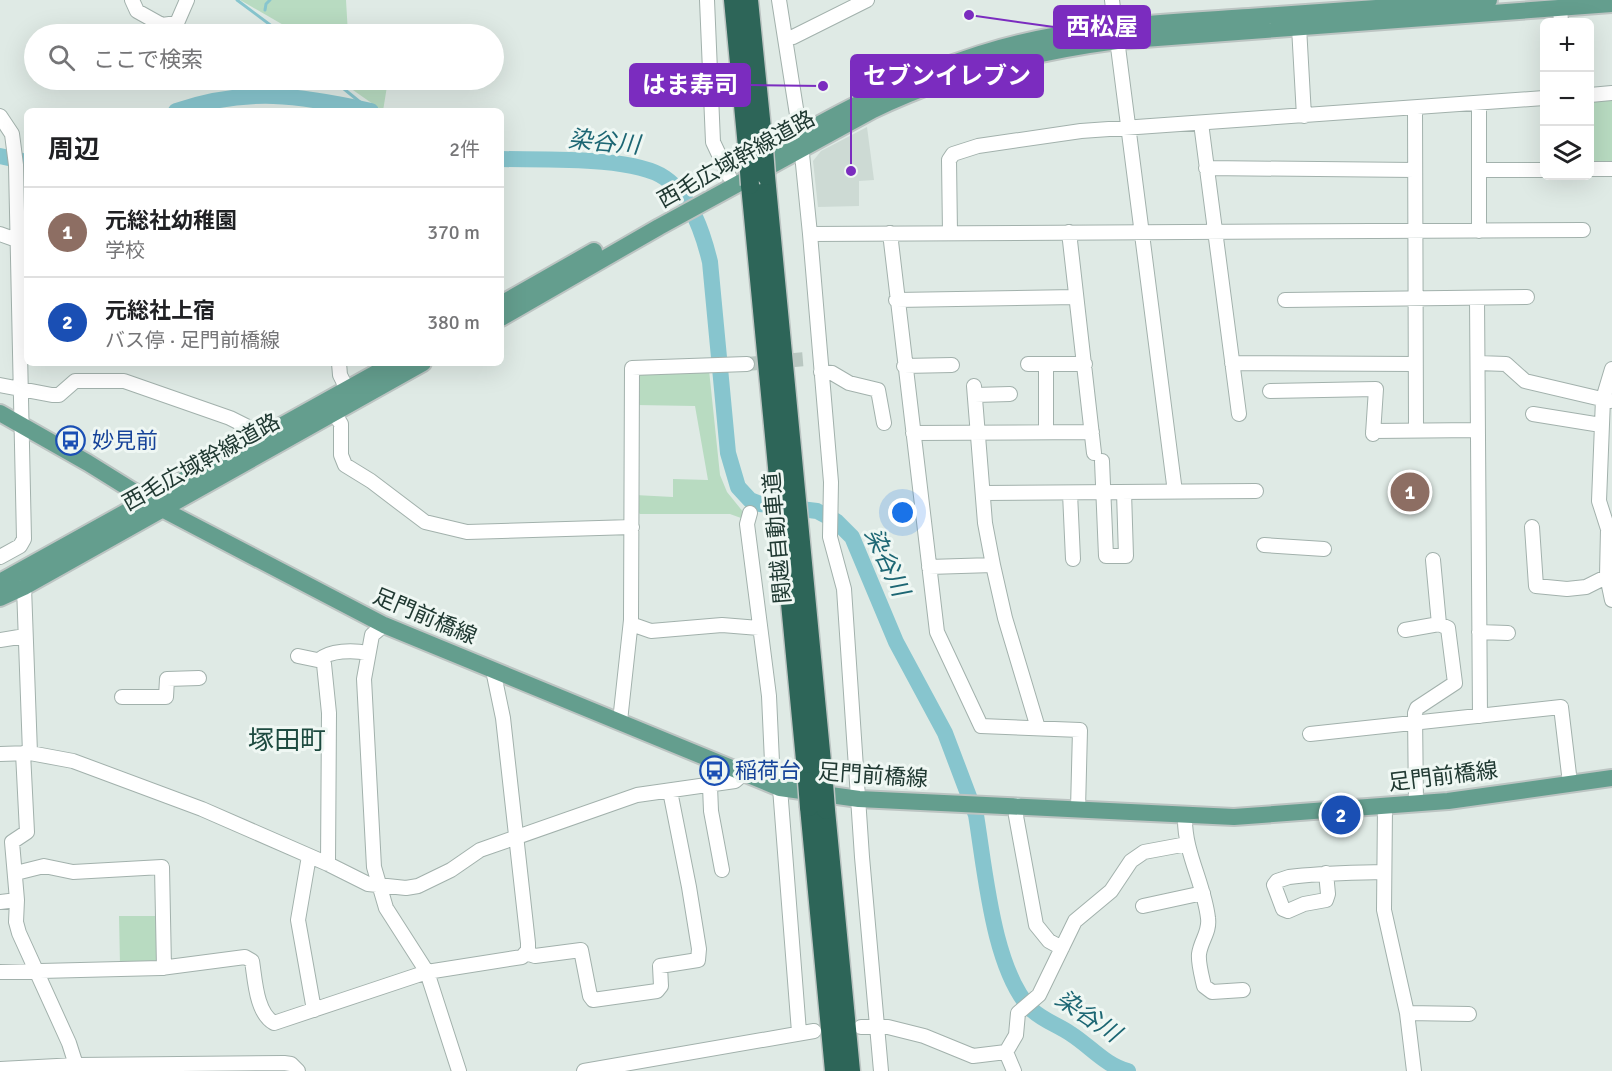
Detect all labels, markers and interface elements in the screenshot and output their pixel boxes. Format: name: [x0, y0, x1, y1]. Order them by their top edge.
callout: 西松屋: [1054, 6, 1150, 48]
text: 西松屋: [1066, 12, 1138, 42]
map controls: [1540, 18, 1594, 180]
button: +: [1540, 18, 1594, 72]
search box: [24, 24, 504, 90]
icon: search: [45, 41, 78, 74]
text: ここで検索: [93, 46, 203, 73]
callout: セブンイレブン: [851, 55, 1043, 97]
text: セブンイレブン: [863, 61, 1031, 91]
callout: はま寿司: [630, 64, 750, 106]
text: はま寿司: [642, 70, 738, 100]
button: −: [1540, 72, 1594, 126]
street label: 西毛広域幹線道路: [652, 105, 820, 213]
water label: 染谷川: [567, 124, 644, 160]
button: layers: [1540, 126, 1594, 180]
text: 周辺: [48, 134, 100, 166]
text: 2件: [449, 137, 480, 162]
text: 元総社幼稚園: [105, 207, 237, 234]
text: 1: [62, 220, 73, 245]
text: 370 m: [427, 220, 480, 245]
text: 学校: [105, 238, 145, 263]
text: 元総社上宿: [105, 297, 215, 324]
text: 2: [62, 310, 73, 335]
text: 380 m: [427, 310, 480, 335]
text: バス停 · 足門前橋線: [105, 328, 280, 353]
street label: 西毛広域幹線道路: [117, 408, 285, 516]
bus stop icon: 妙見前: [55, 424, 87, 456]
place label: 妙見前: [92, 427, 158, 454]
pin: 1: [1390, 470, 1430, 514]
street label: 関越自動車道: [758, 471, 796, 605]
your location: [888, 498, 917, 527]
water label: 染谷川: [858, 523, 917, 604]
street label: 足門前橋線: [369, 582, 481, 650]
district label: 塚田町: [248, 725, 326, 757]
bus stop icon: 稲荷台: [698, 754, 730, 786]
street label: 足門前橋線: [1387, 756, 1499, 796]
place label: 稲荷台: [735, 757, 801, 784]
street label: 足門前橋線: [817, 758, 929, 792]
pin: 2: [1322, 792, 1360, 838]
water label: 染谷川: [1050, 983, 1129, 1050]

